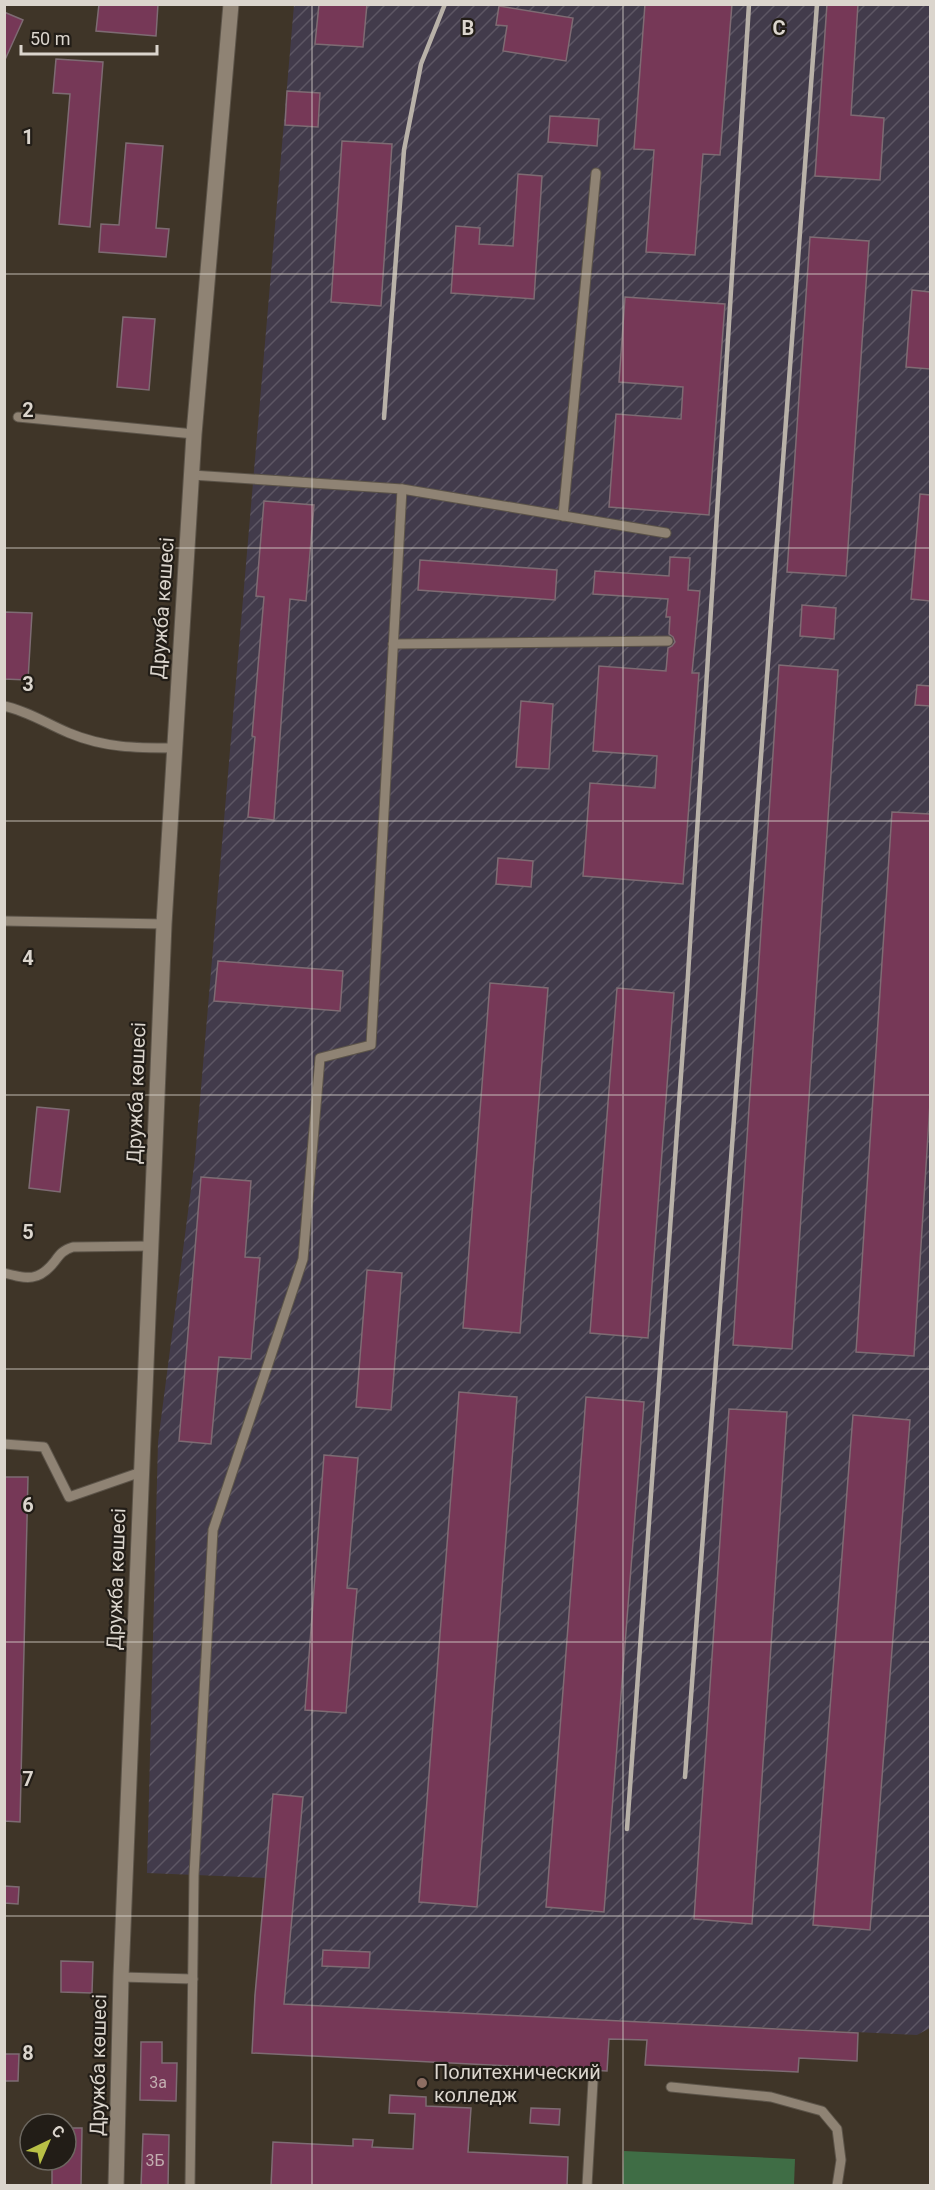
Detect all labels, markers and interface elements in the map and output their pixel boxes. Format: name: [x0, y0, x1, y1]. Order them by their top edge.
text: B: [462, 16, 474, 40]
text: C: [772, 16, 786, 40]
scale bar: [21, 18, 158, 56]
text: 50 m: [30, 28, 70, 49]
text: 1: [22, 125, 34, 149]
text: 2: [22, 398, 34, 422]
street label: Дружба көшесі: [145, 536, 179, 680]
text: 3: [22, 672, 34, 696]
text: 4: [22, 946, 34, 970]
street label: Дружба көшесі: [122, 1022, 150, 1164]
text: 5: [22, 1220, 34, 1244]
text: 6: [22, 1493, 34, 1517]
street label: Дружба көшесі: [102, 1508, 130, 1650]
text: 7: [22, 1767, 34, 1791]
street label: Дружба көшесі: [85, 1994, 111, 2136]
text: 8: [22, 2041, 34, 2065]
place label: Политехнический колледж: [434, 2060, 601, 2107]
house number: 3а: [149, 2073, 167, 2092]
marker: Политехнический колледж: [415, 2076, 429, 2090]
north arrow: [18, 2112, 78, 2172]
text: С: [48, 2121, 68, 2142]
house number: 3Б: [145, 2151, 165, 2170]

